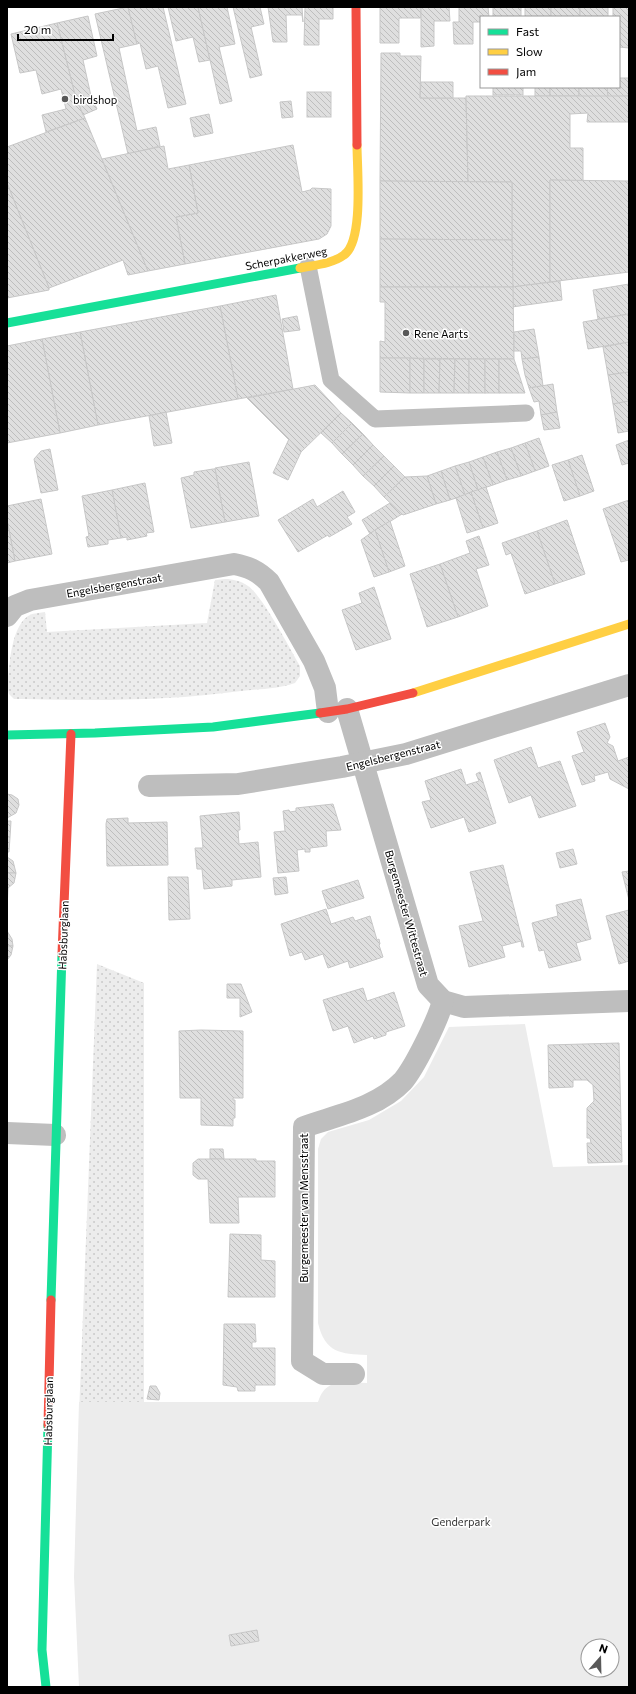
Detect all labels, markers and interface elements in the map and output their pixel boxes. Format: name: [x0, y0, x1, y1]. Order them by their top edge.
scale bar: [18, 16, 113, 42]
legend: [480, 16, 620, 88]
text: 20 m: [24, 22, 51, 36]
text: Fast: [516, 24, 539, 38]
text: Slow: [516, 44, 543, 58]
text: Jam: [516, 64, 536, 79]
place label: birdshop: [73, 93, 117, 106]
marker: birdshop: [60, 94, 70, 104]
street label: Scherpakkerweg: [244, 244, 328, 272]
place label: Rene Aarts: [414, 327, 468, 340]
marker: Rene Aarts: [401, 328, 411, 338]
street label: Engelsbergenstraat: [65, 570, 163, 600]
street label: Engelsbergenstraat: [344, 737, 442, 773]
street label: Burgemeester Wittestraat: [383, 848, 431, 978]
street label: Habsburglaan: [55, 900, 71, 970]
street label: Burgemeester van Mensstraat: [297, 1133, 310, 1283]
street label: Habsburglaan: [41, 1376, 55, 1446]
park label: Genderpark: [431, 1515, 491, 1528]
north arrow: [580, 1638, 620, 1678]
text: N: [597, 1641, 610, 1656]

